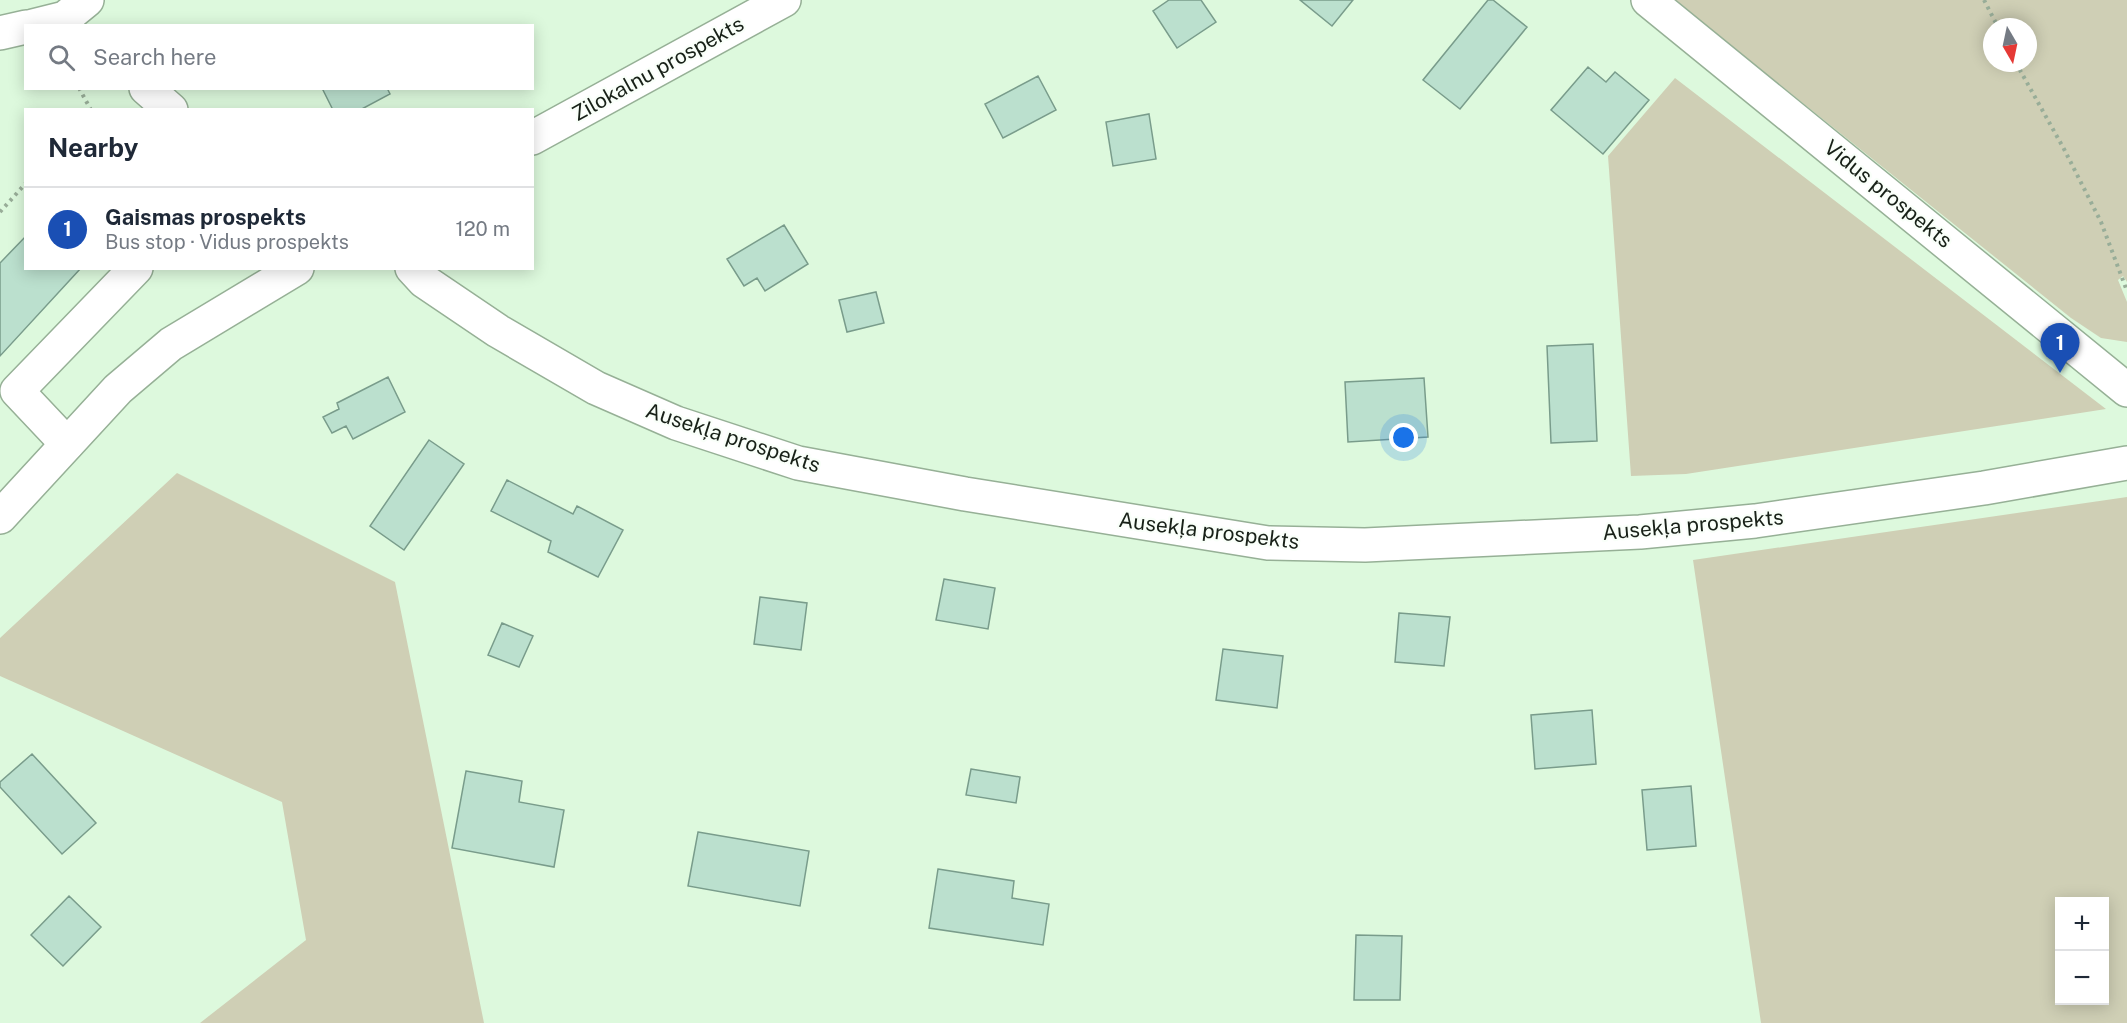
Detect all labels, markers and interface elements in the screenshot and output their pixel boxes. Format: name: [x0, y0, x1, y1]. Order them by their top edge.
street label: Zilokalnu prospekts: [568, 11, 748, 126]
north arrow: [1983, 18, 2037, 72]
search box: [24, 24, 534, 90]
icon: search: [45, 41, 78, 74]
text: Search here: [93, 44, 217, 70]
text: Nearby: [48, 132, 138, 163]
street label: Vidus prospekts: [1819, 134, 1957, 253]
text: Gaismas prospekts: [105, 204, 306, 230]
text: 1: [63, 217, 72, 241]
text: 120 m: [456, 217, 510, 241]
text: Bus stop · Vidus prospekts: [105, 230, 349, 254]
pin: 1: [2040, 324, 2080, 373]
street label: Ausekļa prospekts: [643, 398, 823, 478]
your location: [1389, 423, 1418, 452]
street label: Ausekļa prospekts: [1601, 504, 1785, 545]
street label: Ausekļa prospekts: [1117, 507, 1301, 554]
map controls: [2055, 897, 2109, 1005]
button: +: [2055, 897, 2109, 951]
button: −: [2055, 951, 2109, 1005]

